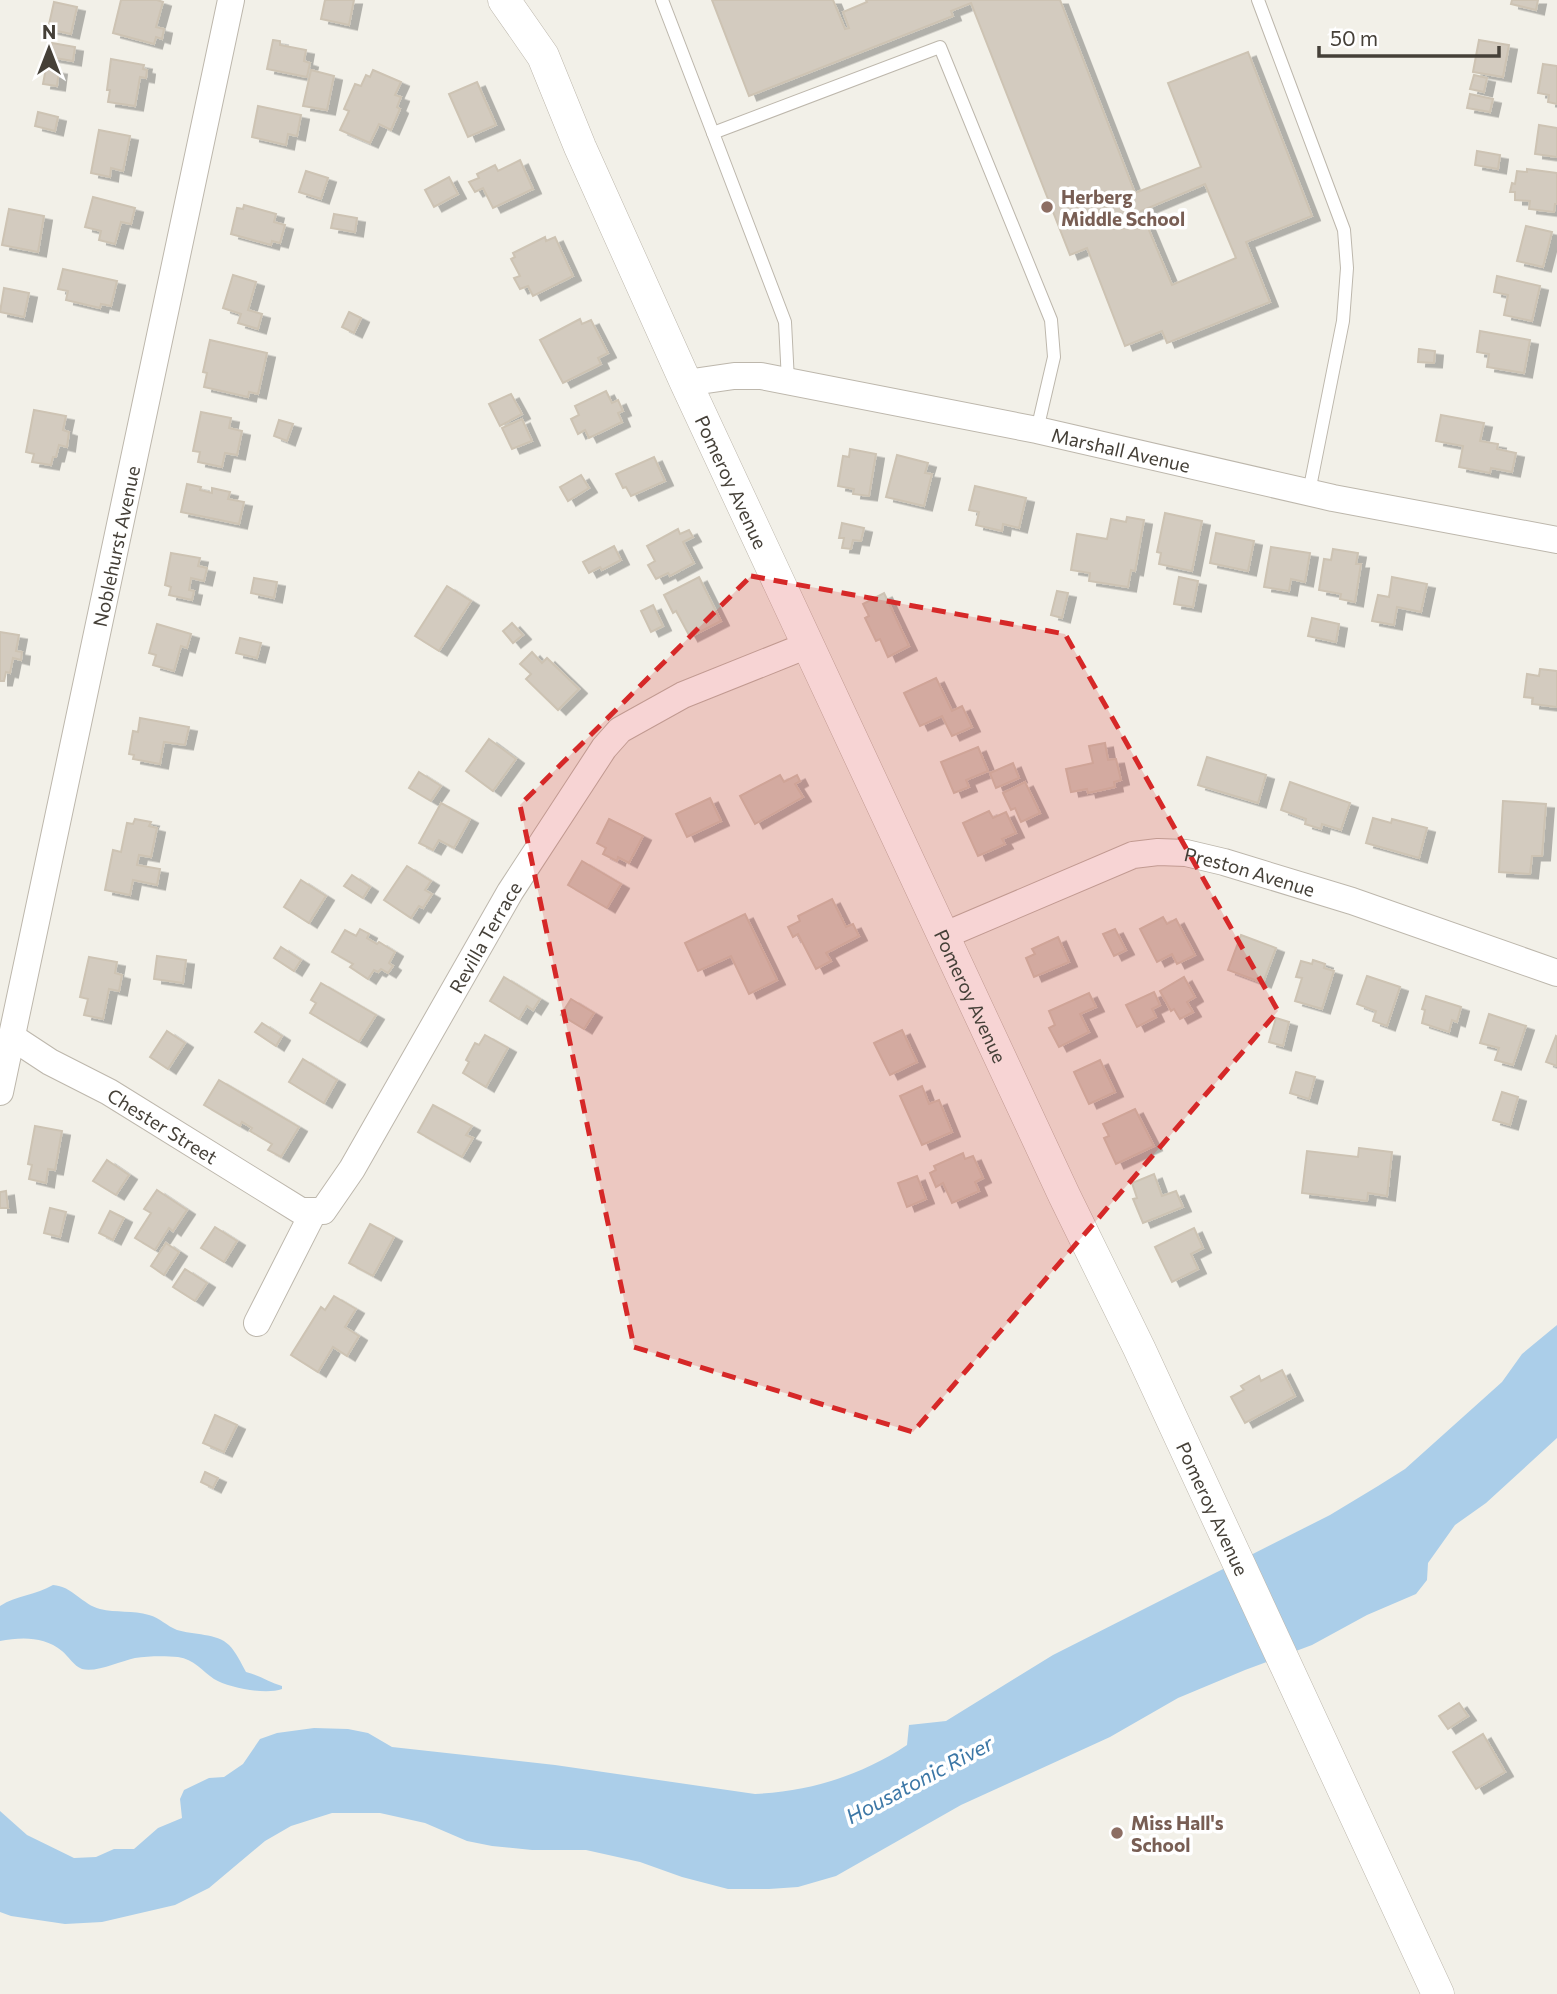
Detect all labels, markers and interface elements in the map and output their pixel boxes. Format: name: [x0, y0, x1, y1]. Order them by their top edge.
north arrow: [14, 14, 84, 84]
scale bar: [1319, 14, 1499, 58]
text: N: [42, 20, 56, 43]
text: 50 m: [1330, 25, 1378, 50]
place label: Herberg Middle School: [1061, 185, 1185, 230]
marker: Herberg Middle School: [1039, 199, 1055, 215]
street label: Pomeroy Avenue: [691, 411, 773, 552]
street label: Marshall Avenue: [1050, 422, 1193, 476]
street label: Noblehurst Avenue: [87, 463, 144, 629]
street label: Preston Avenue: [1182, 842, 1318, 901]
street label: Revilla Terrace: [444, 877, 526, 997]
street label: Pomeroy Avenue: [930, 925, 1012, 1066]
street label: Chester Street: [104, 1083, 222, 1168]
street label: Pomeroy Avenue: [1172, 1438, 1254, 1579]
water label: Housatonic River: [841, 1729, 997, 1828]
place label: Miss Hall's School: [1131, 1811, 1224, 1856]
marker: Miss Hall's School: [1109, 1825, 1125, 1841]

